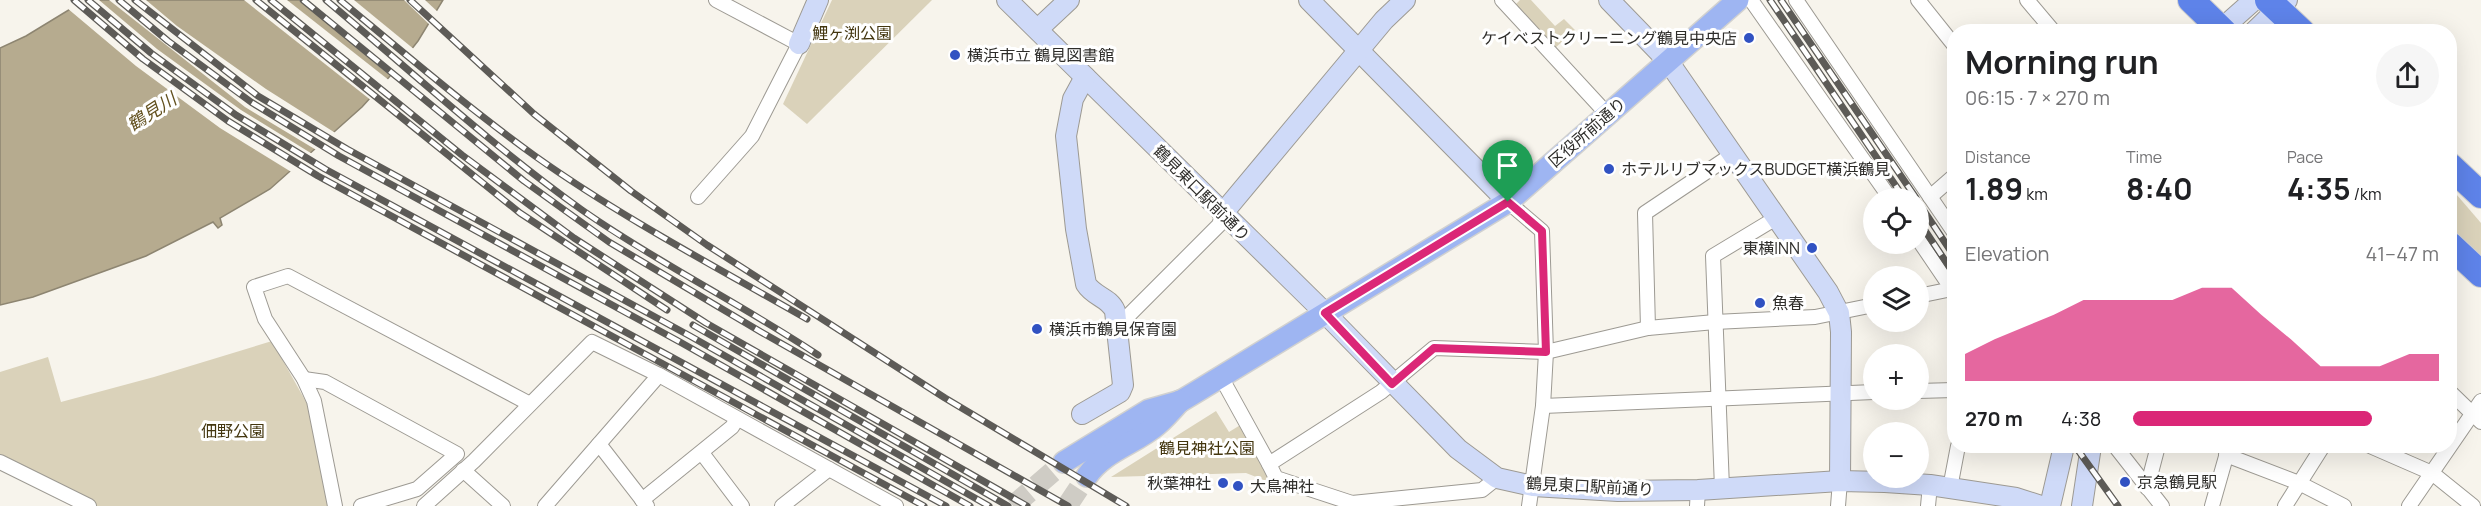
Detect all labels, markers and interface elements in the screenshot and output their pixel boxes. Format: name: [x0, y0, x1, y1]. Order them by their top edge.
park label: 鯉ヶ渕公園: [812, 22, 892, 44]
place label: ケイベストクリーニング鶴見中央店: [1481, 27, 1737, 49]
marker: ケイベストクリーニング鶴見中央店: [1742, 31, 1756, 45]
text: Morning run: [1965, 39, 2159, 84]
place label: 横浜市立 鶴見図書館: [967, 44, 1114, 66]
button: share: [2376, 44, 2439, 107]
marker: 横浜市立 鶴見図書館: [948, 48, 962, 62]
text: 06:15 · 7 × 270 m: [1965, 84, 2110, 111]
water label: 鶴見川: [122, 85, 182, 136]
street label: 区役所前通り: [1544, 92, 1630, 172]
street label: 鶴見東口駅前通り: [1149, 140, 1255, 246]
pin: [1482, 140, 1533, 202]
text: Distance: [1965, 146, 2031, 168]
text: Time: [2126, 146, 2162, 168]
text: Pace: [2287, 146, 2323, 168]
icon: arrive: [1491, 149, 1524, 182]
place label: ホテルリブマックスBUDGET横浜鶴見: [1621, 158, 1890, 180]
marker: ホテルリブマックスBUDGET横浜鶴見: [1602, 162, 1616, 176]
text: 1.89: [1965, 168, 2023, 209]
text: 8:40: [2126, 168, 2193, 209]
text: 4:35: [2287, 168, 2351, 209]
text: km: [2023, 183, 2048, 205]
text: /km: [2351, 183, 2381, 205]
map controls: [1863, 188, 1929, 488]
button: locate: [1863, 188, 1929, 254]
place label: 東横INN: [1742, 237, 1800, 259]
text: Elevation: [1965, 240, 2049, 267]
text: 41–47 m: [2365, 240, 2439, 267]
marker: 東横INN: [1805, 241, 1819, 255]
button: layers: [1863, 266, 1929, 332]
place label: 魚春: [1772, 292, 1804, 314]
marker: 魚春: [1753, 296, 1767, 310]
place label: 横浜市鶴見保育園: [1049, 318, 1177, 340]
marker: 横浜市鶴見保育園: [1030, 322, 1044, 336]
button: +: [1863, 344, 1929, 410]
text: 270 m: [1965, 405, 2023, 432]
text: 4:38: [2061, 405, 2101, 432]
park label: 佃野公園: [201, 420, 265, 442]
button: −: [1863, 422, 1929, 488]
park label: 鶴見神社公園: [1159, 437, 1255, 459]
place label: 京急鶴見駅: [2137, 471, 2217, 493]
place label: 秋葉神社: [1147, 472, 1211, 494]
street label: 鶴見東口駅前通り: [1526, 472, 1654, 500]
place label: 大鳥神社: [1250, 475, 1314, 497]
marker: 京急鶴見駅: [2118, 475, 2132, 489]
marker: 秋葉神社: [1216, 476, 1230, 490]
marker: 大鳥神社: [1231, 479, 1245, 493]

